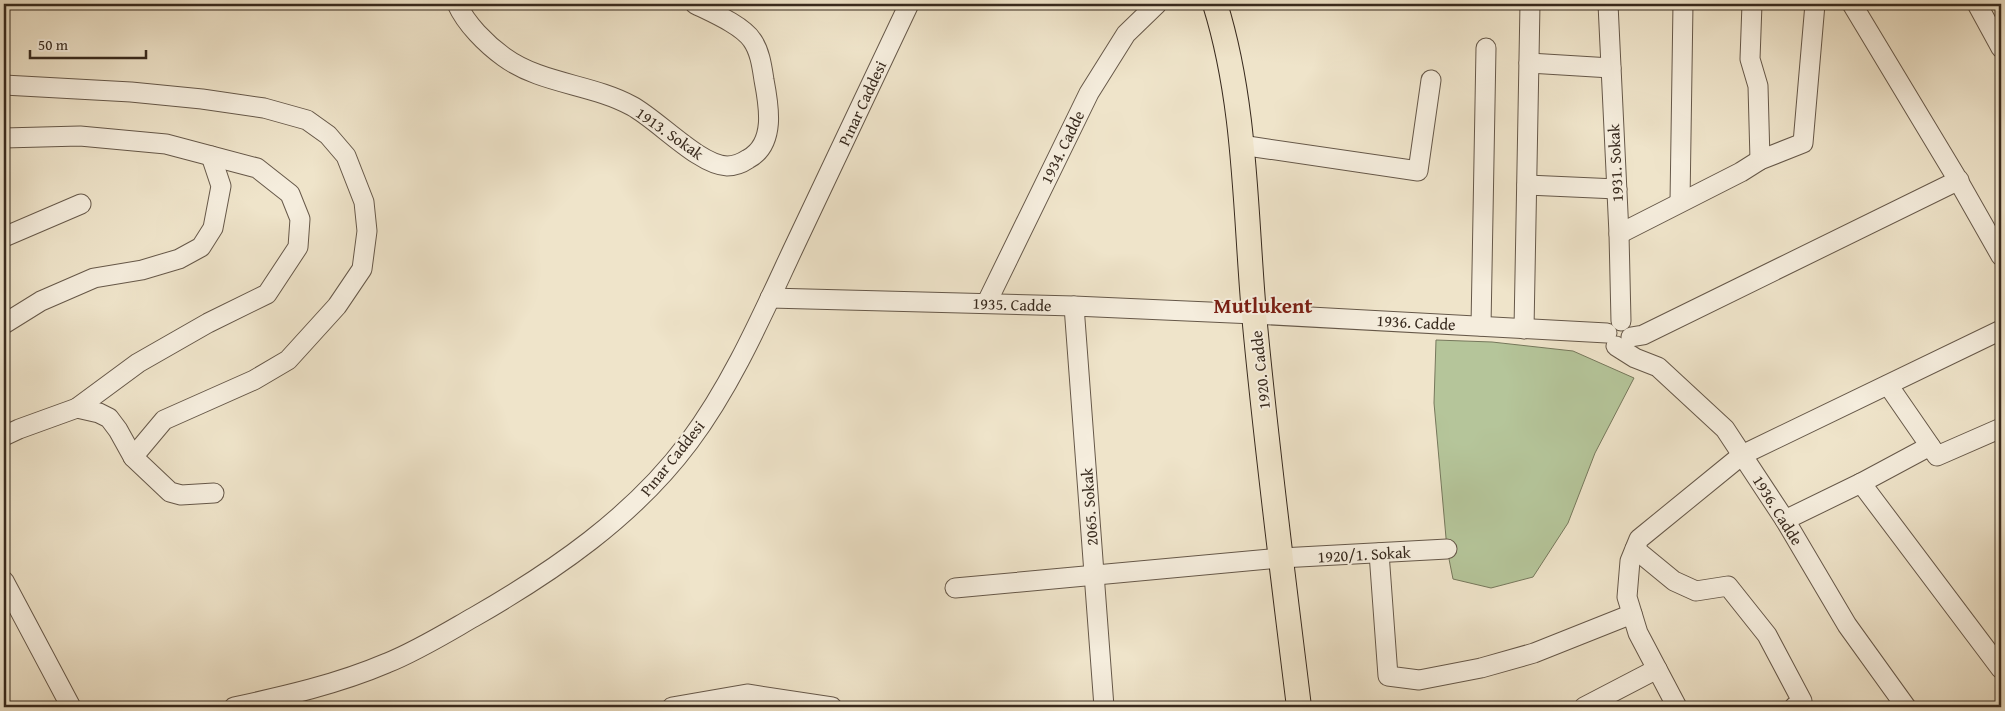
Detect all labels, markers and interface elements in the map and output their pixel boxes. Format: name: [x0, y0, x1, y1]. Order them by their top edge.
scale bar: [30, 28, 146, 60]
text: 50 m: [38, 34, 69, 55]
street label: Pınar Caddesi: [832, 56, 892, 150]
street label: 1913. Sokak: [631, 101, 710, 166]
street label: 1934. Cadde: [1034, 106, 1090, 188]
street label: 1931. Sokak: [1601, 123, 1629, 203]
district label: Mutlukent: [1214, 290, 1312, 321]
street label: 1935. Cadde: [972, 291, 1052, 317]
street label: 1936. Cadde: [1376, 308, 1456, 336]
street label: 1920. Cadde: [1244, 329, 1276, 411]
street label: Pınar Caddesi: [634, 415, 710, 501]
street label: 2065. Sokak: [1074, 466, 1104, 547]
street label: 1936. Cadde: [1747, 470, 1809, 550]
street label: 1920/1. Sokak: [1317, 540, 1412, 568]

